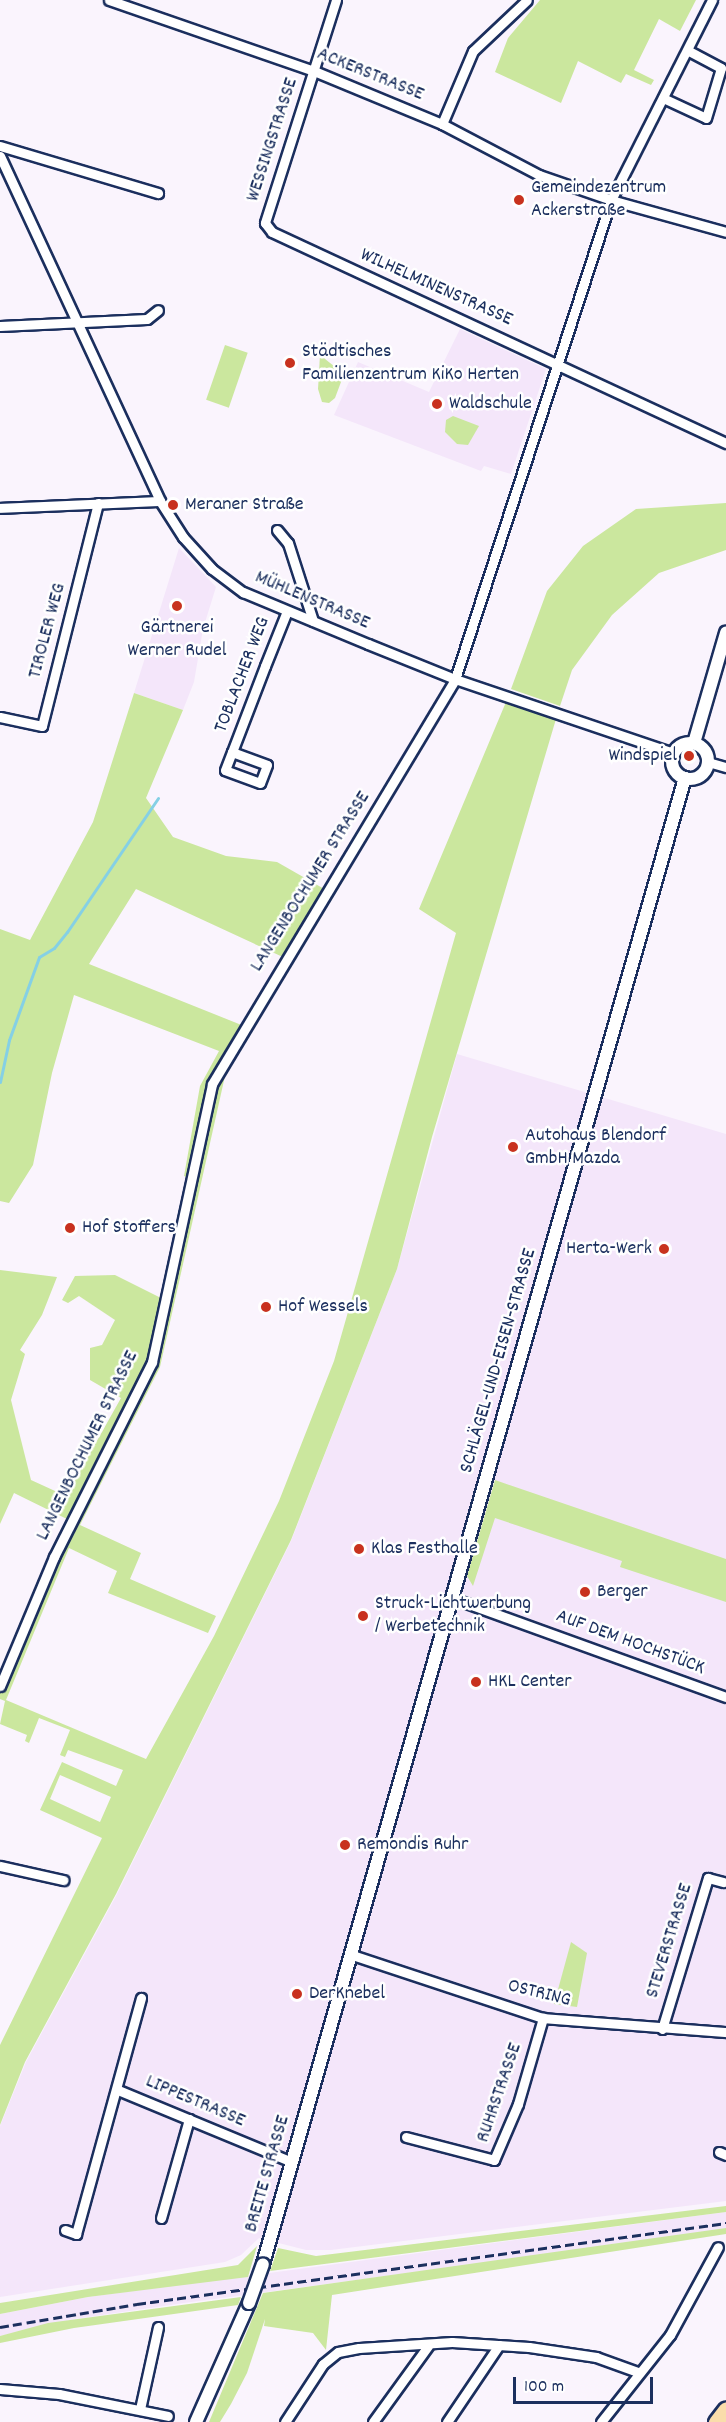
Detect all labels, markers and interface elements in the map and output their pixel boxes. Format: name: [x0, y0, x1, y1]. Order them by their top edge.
street label: ACKERSTRASSE: [313, 43, 427, 107]
street label: WESSINGSTRASSE: [242, 75, 304, 205]
place label: Gemeindezentrum Ackerstraße: [531, 176, 666, 223]
marker: Gemeindezentrum Ackerstraße: [512, 193, 526, 207]
street label: WILHELMINENSTRASSE: [356, 244, 516, 332]
place label: Städtisches Familienzentrum KiKo Herten: [302, 340, 519, 387]
marker: Städtisches Familienzentrum KiKo Herten: [283, 356, 297, 370]
place label: Waldschule: [449, 392, 532, 416]
marker: Waldschule: [430, 397, 444, 411]
place label: Meraner Straße: [185, 493, 304, 517]
marker: Meraner Straße: [166, 498, 180, 512]
street label: MÜHLENSTRASSE: [251, 566, 373, 636]
street label: TIROLER WEG: [24, 581, 72, 681]
marker: Gärtnerei Werner Rudel: [170, 599, 184, 613]
street label: TOBLACHER WEG: [210, 614, 276, 736]
place label: Gärtnerei Werner Rudel: [127, 616, 227, 663]
place label: Windspiel: [608, 744, 677, 768]
marker: Windspiel: [682, 749, 696, 763]
street label: LANGENBOCHUMER STRASSE: [246, 787, 376, 977]
place label: Autohaus Blendorf GmbH Mazda: [525, 1124, 666, 1171]
marker: Autohaus Blendorf GmbH Mazda: [506, 1140, 520, 1154]
place label: Hof Stoffers: [82, 1216, 176, 1240]
marker: Hof Stoffers: [63, 1221, 77, 1235]
place label: Herta-Werk: [566, 1237, 652, 1261]
marker: Herta-Werk: [657, 1242, 671, 1256]
street label: SCHLÄGEL-UND-EISEN-STRASSE: [455, 1246, 543, 1476]
place label: Hof Wessels: [278, 1295, 368, 1319]
marker: Hof Wessels: [259, 1300, 273, 1314]
street label: LANGENBOCHUMER STRASSE: [32, 1347, 144, 1545]
place label: Klas Festhalle: [371, 1537, 478, 1561]
marker: Klas Festhalle: [352, 1542, 366, 1556]
place label: Berger: [597, 1580, 648, 1604]
marker: Berger: [578, 1585, 592, 1599]
place label: Struck-Lichtwerbung / Werbetechnik: [375, 1592, 531, 1639]
street label: AUF DEM HOCHSTÜCK: [552, 1605, 708, 1681]
marker: Struck-Lichtwerbung / Werbetechnik: [356, 1609, 370, 1623]
place label: HKL Center: [488, 1670, 572, 1694]
marker: HKL Center: [469, 1675, 483, 1689]
place label: Remondis Ruhr: [357, 1833, 468, 1857]
marker: Remondis Ruhr: [338, 1838, 352, 1852]
street label: STEVERSTRASSE: [641, 1881, 699, 2001]
street label: OSTRING: [505, 1975, 573, 2013]
place label: DerKnebel: [309, 1982, 385, 2006]
marker: DerKnebel: [290, 1987, 304, 2001]
street label: RUHRSTRASSE: [472, 2040, 528, 2146]
street label: LIPPESTRASSE: [142, 2070, 248, 2134]
street label: BREITE STRASSE: [240, 2113, 296, 2235]
scale bar: [516, 2365, 656, 2403]
text: 100 m: [524, 2375, 564, 2400]

